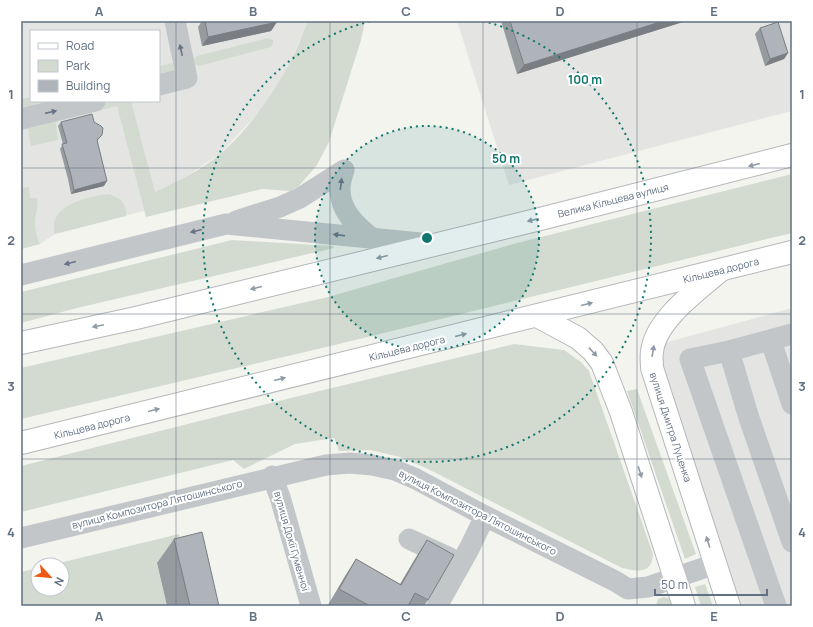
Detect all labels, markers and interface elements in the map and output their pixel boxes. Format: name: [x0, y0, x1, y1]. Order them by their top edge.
text: A: [95, 2, 104, 20]
text: B: [249, 2, 257, 20]
text: C: [401, 2, 411, 20]
text: D: [555, 2, 565, 20]
text: E: [710, 2, 718, 20]
legend: [30, 30, 160, 102]
text: Road: [66, 37, 94, 54]
one-way arrow: [177, 44, 183, 56]
text: Park: [66, 57, 91, 74]
text: 100 m: [568, 71, 602, 88]
text: Building: [66, 77, 110, 94]
text: 1: [8, 85, 14, 103]
text: 1: [799, 85, 805, 103]
one-way arrow: [44, 108, 57, 114]
text: 50 m: [492, 150, 520, 167]
one-way arrow: [748, 162, 760, 168]
one-way arrow: [338, 178, 345, 190]
street label: Велика Кільцева вулиця: [556, 179, 670, 221]
one-way arrow: [527, 218, 539, 224]
one-way arrow: [190, 229, 202, 235]
text: 2: [7, 231, 15, 249]
centre of rings: [420, 231, 434, 245]
text: 2: [798, 231, 806, 249]
one-way arrow: [333, 232, 345, 238]
one-way arrow: [376, 254, 388, 260]
street label: Кільцева дорога: [682, 254, 760, 286]
one-way arrow: [64, 260, 76, 266]
one-way arrow: [249, 285, 261, 291]
one-way arrow: [581, 301, 593, 307]
one-way arrow: [92, 324, 104, 330]
street label: Кільцева дорога: [368, 332, 446, 364]
one-way arrow: [455, 332, 467, 338]
one-way arrow: [650, 345, 656, 357]
one-way arrow: [588, 347, 598, 357]
street label: вулиця Дмитра Луценка: [647, 370, 695, 484]
one-way arrow: [274, 375, 286, 381]
text: 3: [7, 377, 15, 395]
text: 3: [798, 377, 806, 395]
one-way arrow: [148, 407, 160, 413]
street label: Кільцева дорога: [53, 410, 131, 442]
street label: вулиця Композитора Лятошинського: [397, 466, 559, 558]
one-way arrow: [638, 466, 644, 478]
street label: вулиця Композитора Лятошинського: [70, 476, 244, 532]
street label: вулиця Докії Гуменної: [271, 489, 313, 593]
text: 4: [7, 523, 15, 541]
text: 4: [798, 523, 806, 541]
one-way arrow: [705, 536, 711, 548]
north arrow: [30, 557, 70, 597]
scale bar: [655, 571, 767, 597]
text: N: [51, 575, 68, 589]
text: 50 m: [661, 576, 688, 593]
text: A: [95, 607, 104, 625]
text: B: [249, 607, 257, 625]
text: C: [401, 607, 411, 625]
text: D: [555, 607, 565, 625]
text: E: [710, 607, 718, 625]

